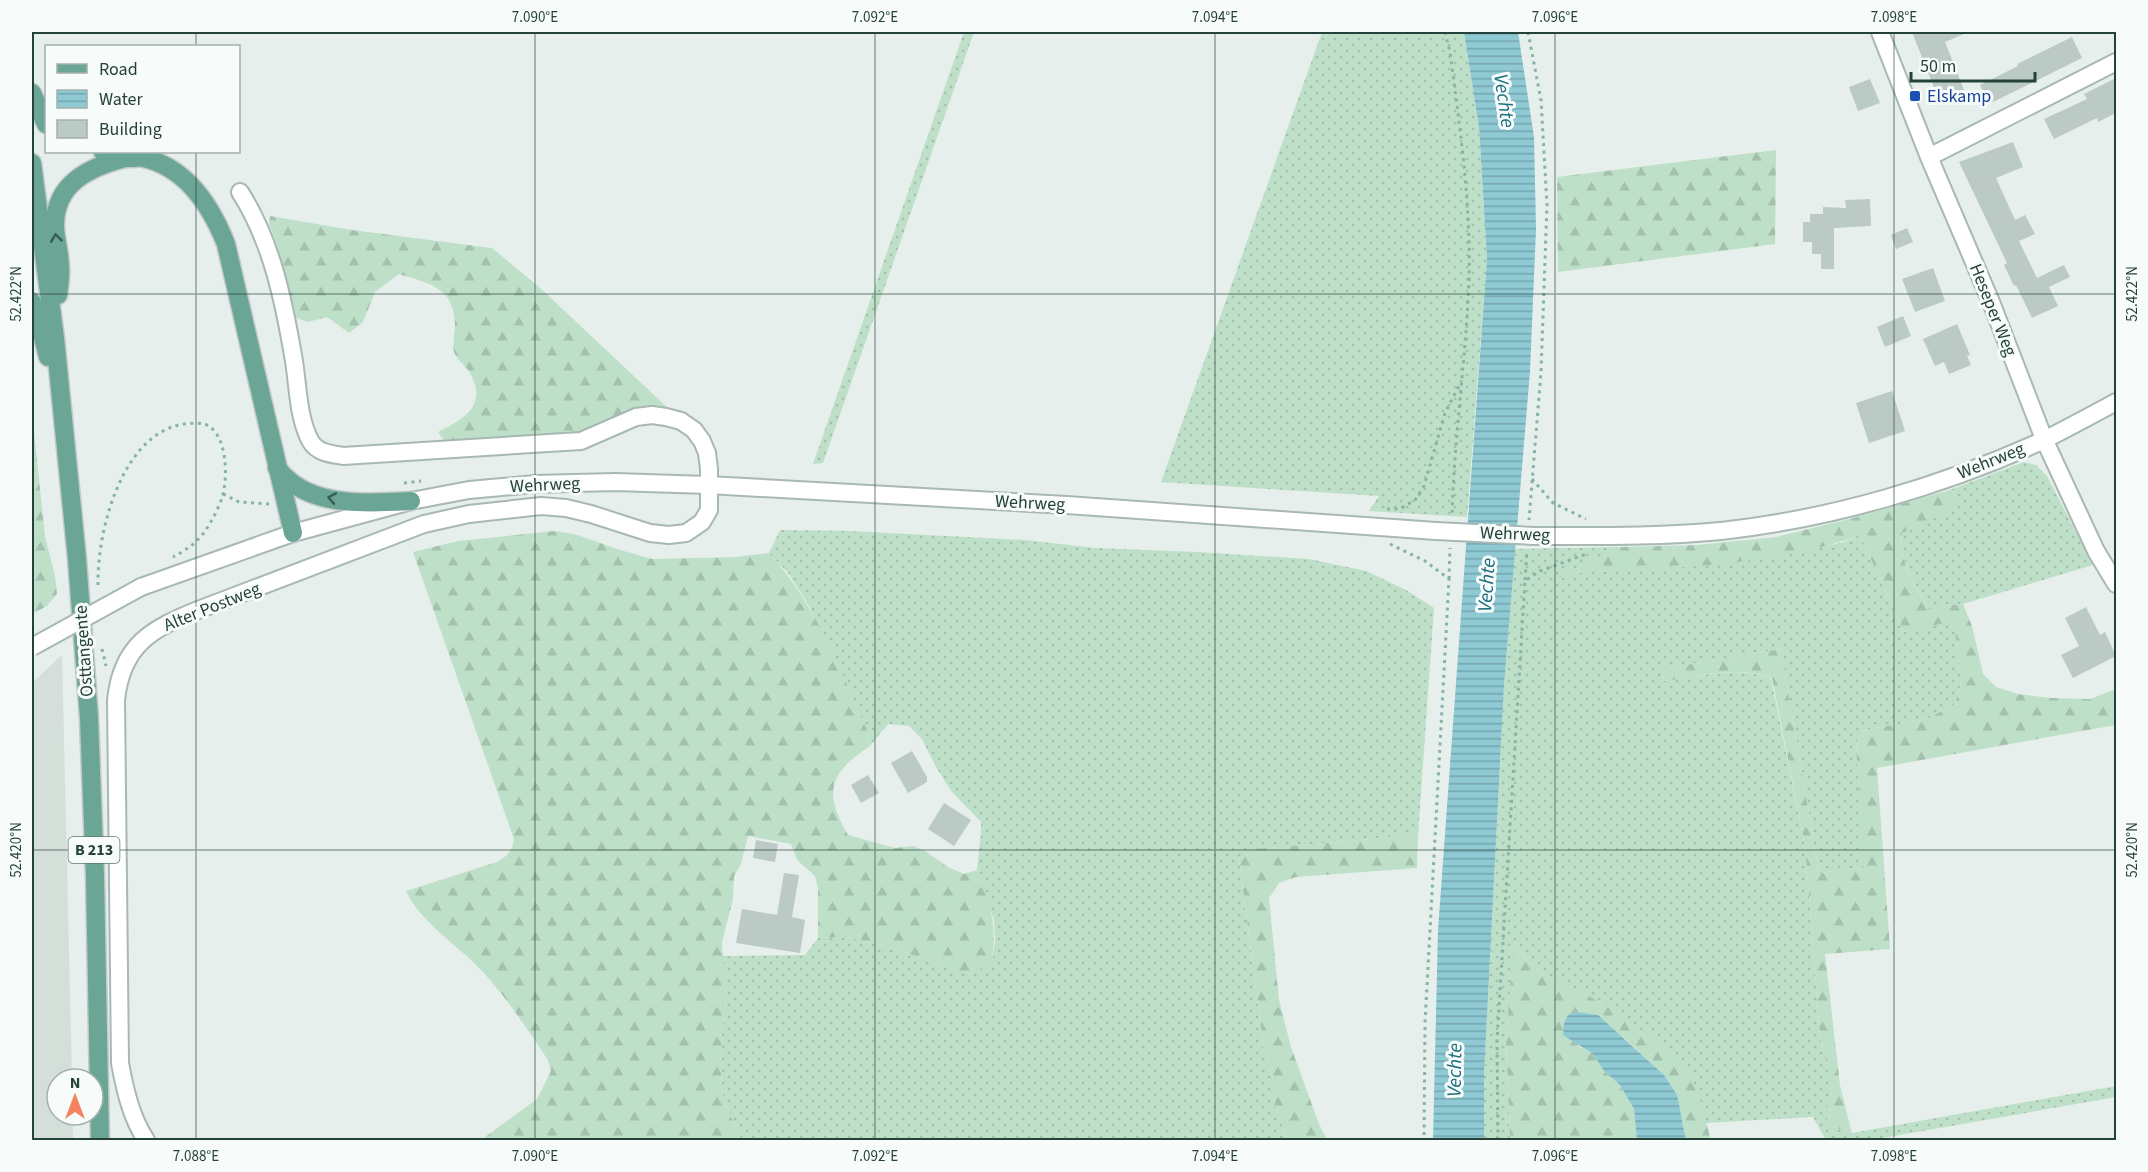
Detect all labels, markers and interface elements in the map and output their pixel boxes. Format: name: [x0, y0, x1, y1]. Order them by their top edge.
text: 7.090°E: [512, 7, 558, 28]
text: 7.092°E: [852, 7, 898, 28]
text: 7.094°E: [1192, 7, 1238, 28]
text: 7.096°E: [1532, 7, 1578, 28]
text: 7.098°E: [1871, 7, 1917, 28]
legend: [45, 45, 240, 153]
scale bar: [1911, 45, 2036, 83]
text: 50 m: [1920, 54, 1956, 79]
text: Road: [99, 57, 138, 82]
water label: Vechte: [1486, 72, 1522, 130]
place label: Elskamp: [1927, 84, 1991, 109]
text: Water: [99, 87, 143, 112]
marker: Elskamp: [1908, 89, 1922, 103]
text: Building: [99, 117, 162, 142]
one-way arrow: [51, 234, 63, 243]
street label: Heseper Weg: [1963, 260, 2023, 360]
text: 52.422°N: [6, 266, 27, 322]
text: 52.422°N: [2122, 266, 2143, 322]
street label: Wehrweg: [1954, 436, 2028, 486]
street label: Wehrweg: [509, 471, 581, 499]
street label: Wehrweg: [994, 489, 1066, 517]
one-way arrow: [327, 492, 337, 505]
street label: Wehrweg: [1480, 520, 1550, 548]
water label: Vechte: [1471, 557, 1503, 613]
street label: Alter Postweg: [160, 576, 264, 638]
street label: Osttangente: [68, 604, 100, 698]
text: 52.420°N: [6, 822, 27, 878]
text: 52.420°N: [2122, 822, 2143, 878]
road number: B 213: [68, 837, 119, 863]
water label: Vechte: [1441, 1043, 1469, 1097]
north arrow: [45, 1067, 105, 1127]
text: N: [70, 1072, 80, 1094]
text: 7.088°E: [173, 1146, 219, 1167]
text: 7.090°E: [512, 1146, 558, 1167]
text: 7.092°E: [852, 1146, 898, 1167]
text: 7.094°E: [1192, 1146, 1238, 1167]
text: 7.096°E: [1532, 1146, 1578, 1167]
text: 7.098°E: [1871, 1146, 1917, 1167]

